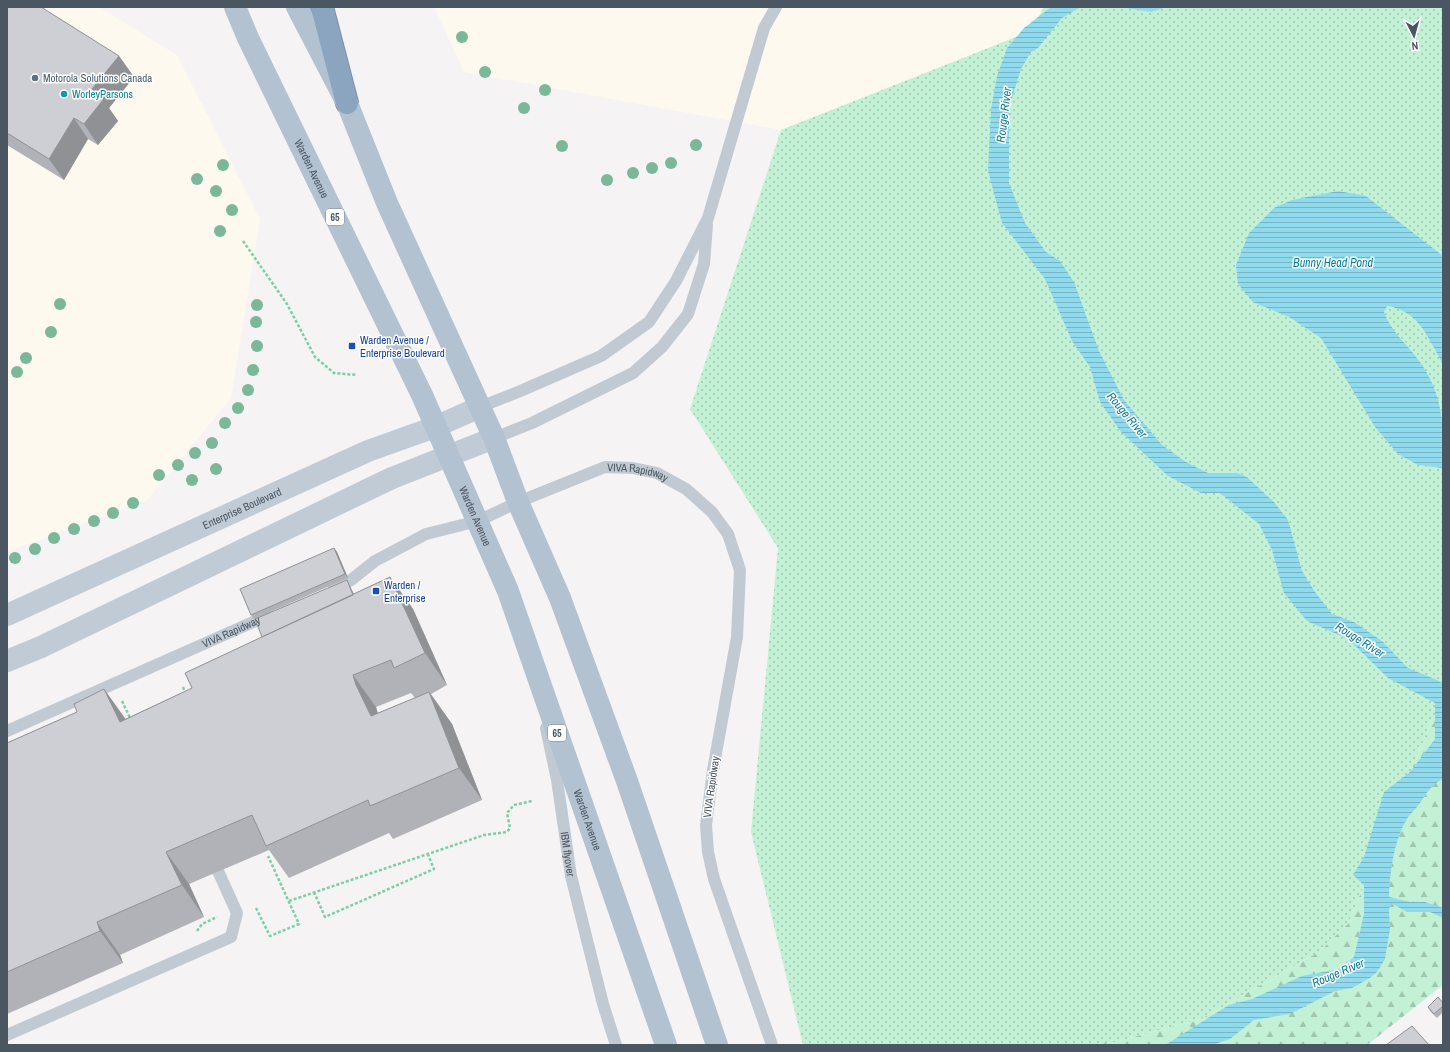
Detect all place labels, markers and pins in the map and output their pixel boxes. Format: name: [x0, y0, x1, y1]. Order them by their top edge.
place label: Motorola Solutions Canada: [43, 71, 152, 85]
marker: Motorola Solutions Canada: [30, 73, 40, 83]
place label: WorleyParsons: [72, 87, 133, 101]
marker: WorleyParsons: [59, 89, 69, 99]
place label: Warden Avenue / Enterprise Boulevard: [360, 333, 445, 360]
marker: Warden Avenue / Enterprise Boulevard: [347, 341, 357, 351]
place label: Warden / Enterprise: [384, 578, 426, 605]
marker: Warden / Enterprise: [371, 586, 381, 596]

